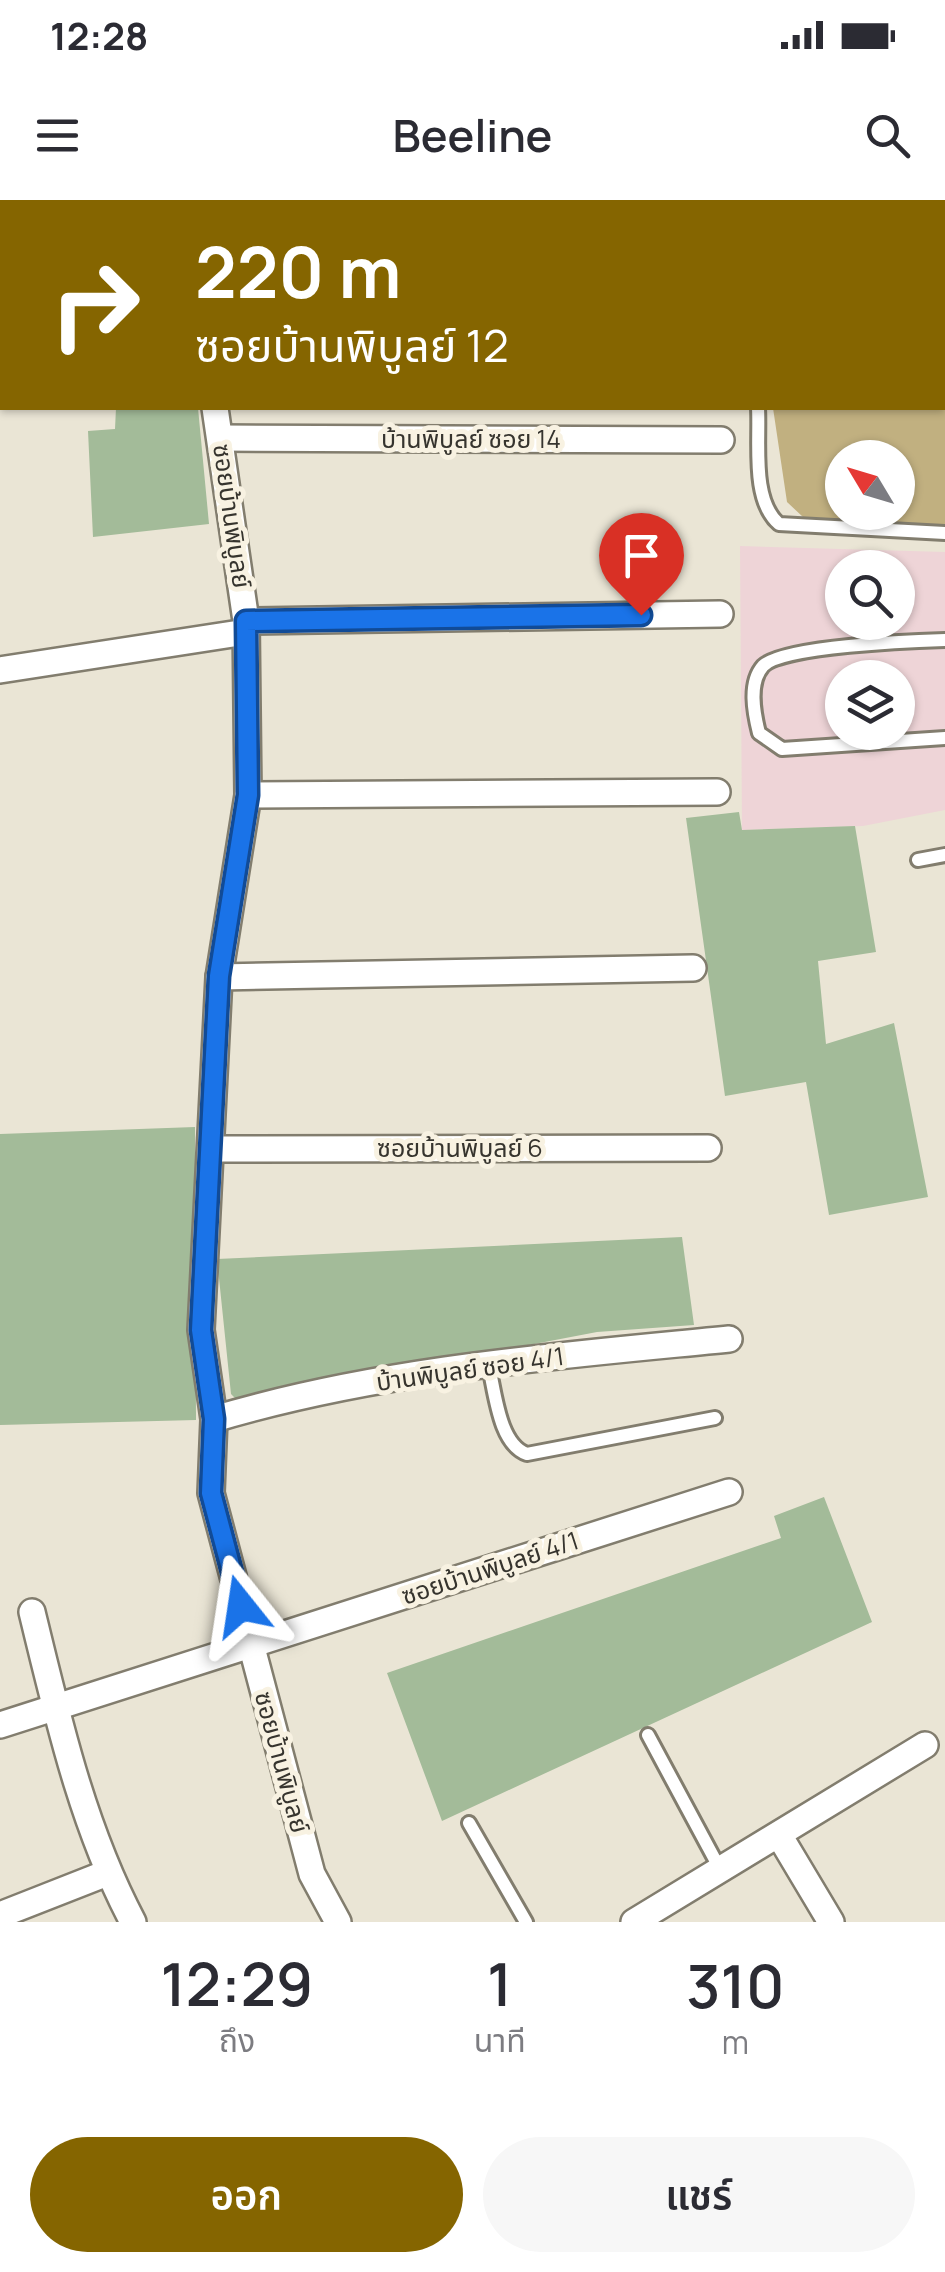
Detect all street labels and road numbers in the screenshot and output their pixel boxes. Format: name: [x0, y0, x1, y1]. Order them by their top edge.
street label: บ้านพิบูลย์ ซอย 14: [381, 421, 561, 456]
street label: ซอยบ้านพิบูลย์: [205, 442, 260, 590]
street label: ซอยบ้านพิบูลย์ 6: [377, 1130, 543, 1165]
street label: บ้านพิบูลย์ ซอย 4/1: [374, 1338, 566, 1399]
street label: ซอยบ้านพิบูลย์ 4/1: [397, 1522, 583, 1613]
street label: ซอยบ้านพิบูลย์: [247, 1687, 318, 1837]

